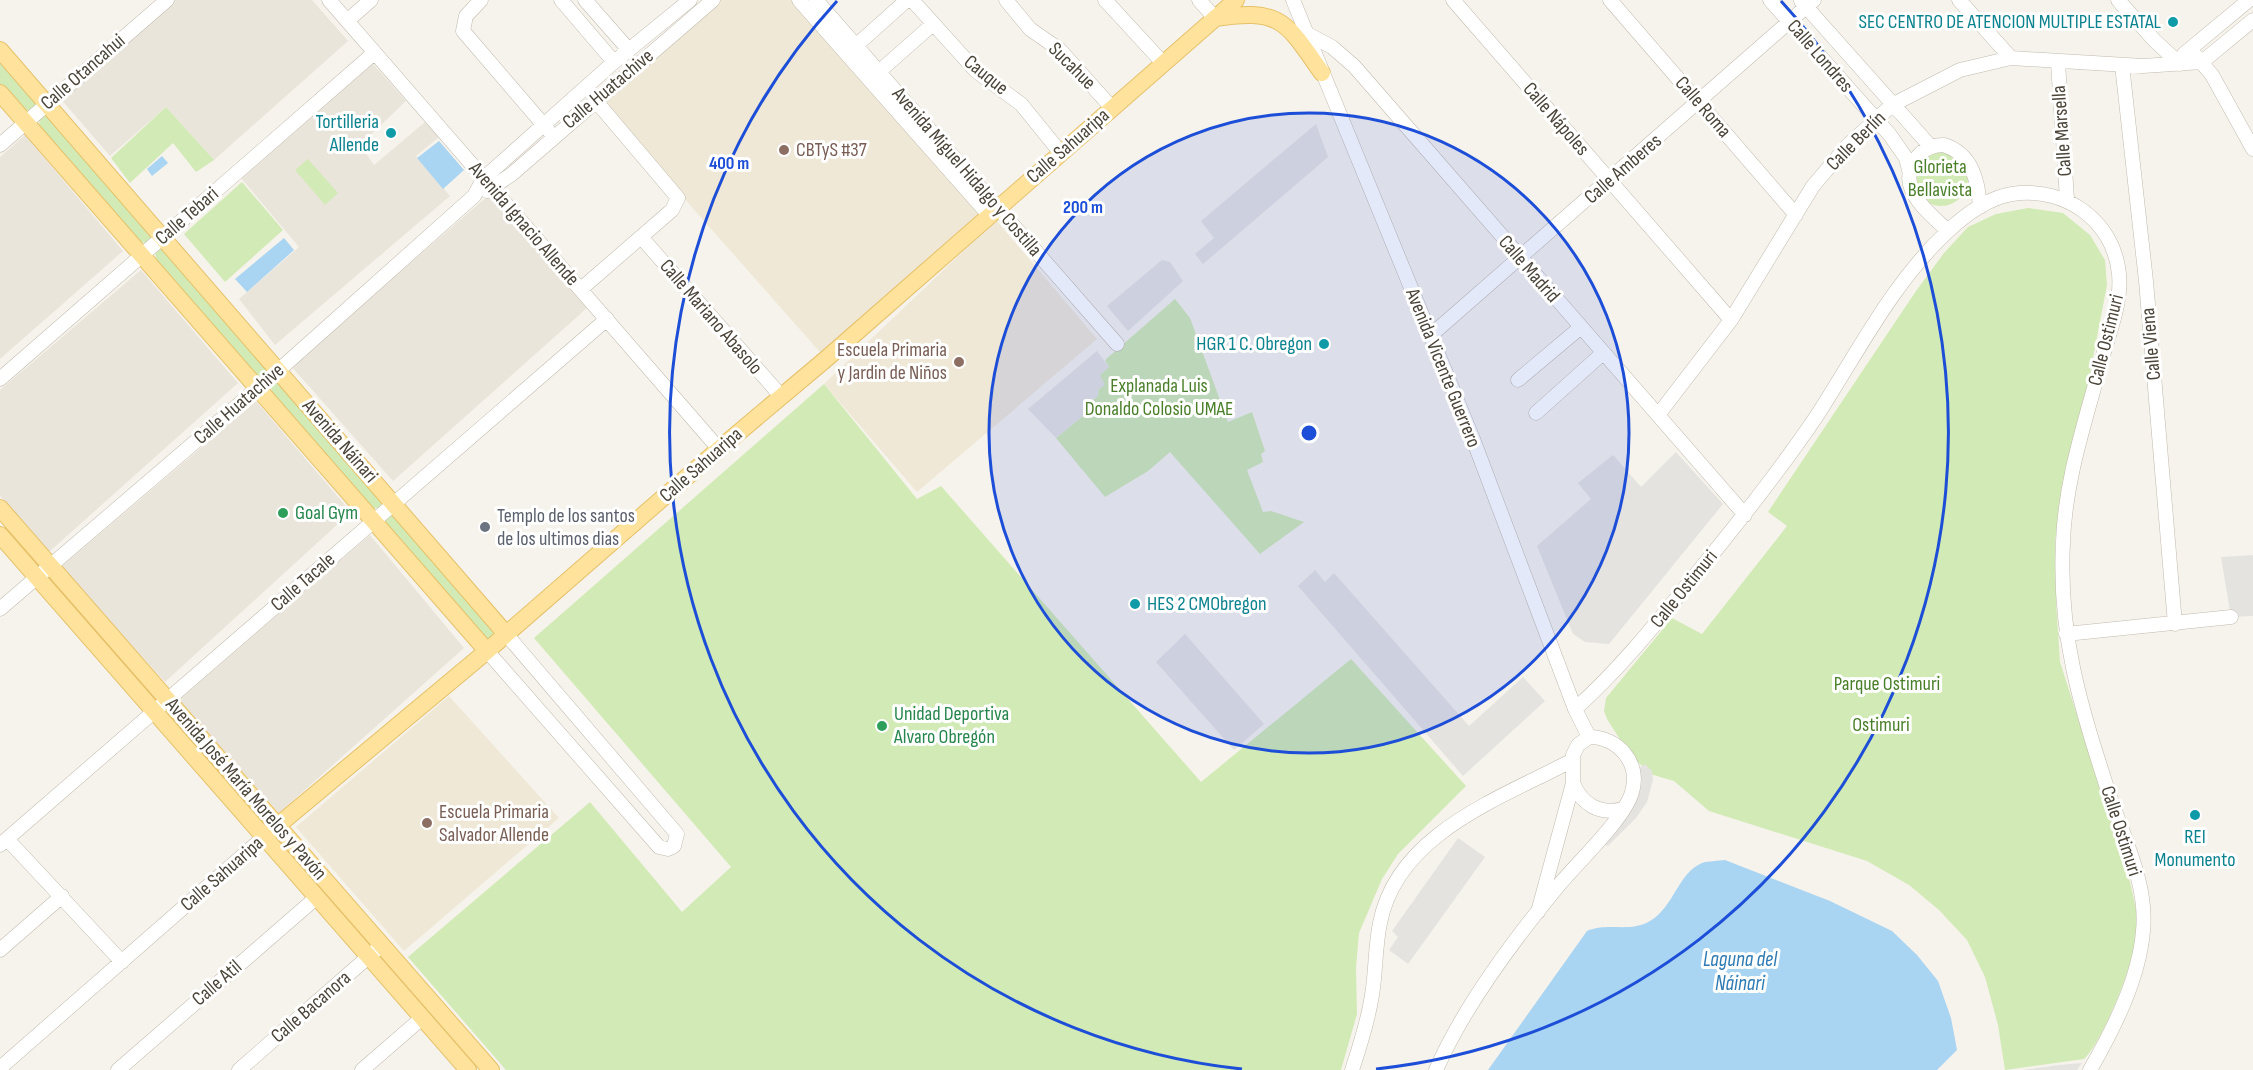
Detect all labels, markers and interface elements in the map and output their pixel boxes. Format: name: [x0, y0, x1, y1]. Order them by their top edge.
place label: SEC CENTRO DE ATENCION MULTIPLE ESTATAL: [1858, 10, 2162, 34]
street label: Calle Londres: [1782, 15, 1858, 97]
marker: SEC CENTRO DE ATENCION MULTIPLE ESTATAL: [2166, 15, 2180, 29]
street label: Calle Otancahui: [36, 29, 130, 115]
street label: Sucahue: [1043, 37, 1101, 95]
street label: Calle Huatachive: [558, 44, 658, 134]
street label: Cauque: [959, 50, 1013, 100]
street label: Calle Roma: [1670, 71, 1736, 143]
street label: Calle Nápoles: [1518, 77, 1594, 161]
street label: Avenida Miguel Hidalgo y Costilla: [886, 82, 1047, 261]
street label: Calle Marsella: [2047, 85, 2077, 177]
street label: Calle Sahuaripa: [1022, 103, 1114, 189]
street label: Calle Berlín: [1821, 106, 1891, 176]
place label: Tortilleria Allende: [315, 110, 379, 157]
marker: Tortilleria Allende: [384, 126, 398, 140]
street label: Calle Amberes: [1579, 129, 1667, 209]
place label: CBTyS #37: [796, 138, 867, 162]
marker: CBTyS #37: [777, 143, 791, 157]
text: 400 m: [709, 153, 749, 174]
park label: Glorieta Bellavista: [1908, 155, 1972, 202]
street label: Avenida Ignacio Allende: [463, 156, 584, 291]
street label: Calle Tebari: [150, 182, 224, 250]
text: 200 m: [1063, 197, 1103, 218]
street label: Calle Madrid: [1493, 230, 1565, 308]
street label: Calle Mariano Abasolo: [654, 254, 768, 380]
street label: Avenida Vicente Guerrero: [1400, 284, 1486, 451]
street label: Calle Ostimuri: [2083, 292, 2129, 388]
street label: Calle Viena: [2136, 307, 2166, 381]
place label: HGR 1 C. Obregon: [1196, 332, 1312, 356]
marker: HGR 1 C. Obregon: [1317, 337, 1331, 351]
place label: Escuela Primaria y Jardin de Niños: [837, 338, 947, 385]
marker: Escuela Primaria y Jardin de Niños: [952, 355, 966, 369]
street label: Calle Huatachive: [189, 358, 289, 450]
park label: Explanada Luis Donaldo Colosio UMAE: [1085, 374, 1233, 421]
street label: Avenida Náinari: [297, 394, 383, 488]
street label: Calle Sahuaripa: [655, 422, 747, 508]
centre of rings: [1299, 423, 1319, 443]
place label: Goal Gym: [295, 501, 358, 525]
place label: Templo de los santos de los ultimos dias: [497, 504, 635, 551]
marker: Goal Gym: [276, 506, 290, 520]
marker: Templo de los santos de los ultimos dias: [478, 520, 492, 534]
street label: Calle Ostimuri: [1645, 545, 1723, 633]
street label: Calle Tacale: [266, 548, 340, 616]
place label: HES 2 CMObregon: [1147, 592, 1267, 616]
marker: HES 2 CMObregon: [1128, 597, 1142, 611]
park label: Parque Ostimuri: [1834, 672, 1940, 696]
street label: Avenida José María Morelos y Pavón: [160, 692, 332, 885]
place label: Unidad Deportiva Alvaro Obregón: [893, 702, 1009, 749]
park label: Ostimuri: [1852, 713, 1910, 737]
marker: Unidad Deportiva Alvaro Obregón: [875, 719, 889, 733]
street label: Calle Ostimuri: [2095, 783, 2147, 879]
place label: Escuela Primaria Salvador Allende: [439, 800, 549, 847]
marker: REI Monumento: [2188, 808, 2202, 822]
marker: Escuela Primaria Salvador Allende: [420, 816, 434, 830]
place label: REI Monumento: [2155, 825, 2235, 872]
street label: Calle Sahuaripa: [176, 831, 268, 917]
water label: Laguna del Náinari: [1703, 947, 1778, 996]
street label: Calle Atil: [187, 955, 247, 1011]
street label: Calle Bacanora: [266, 966, 356, 1048]

